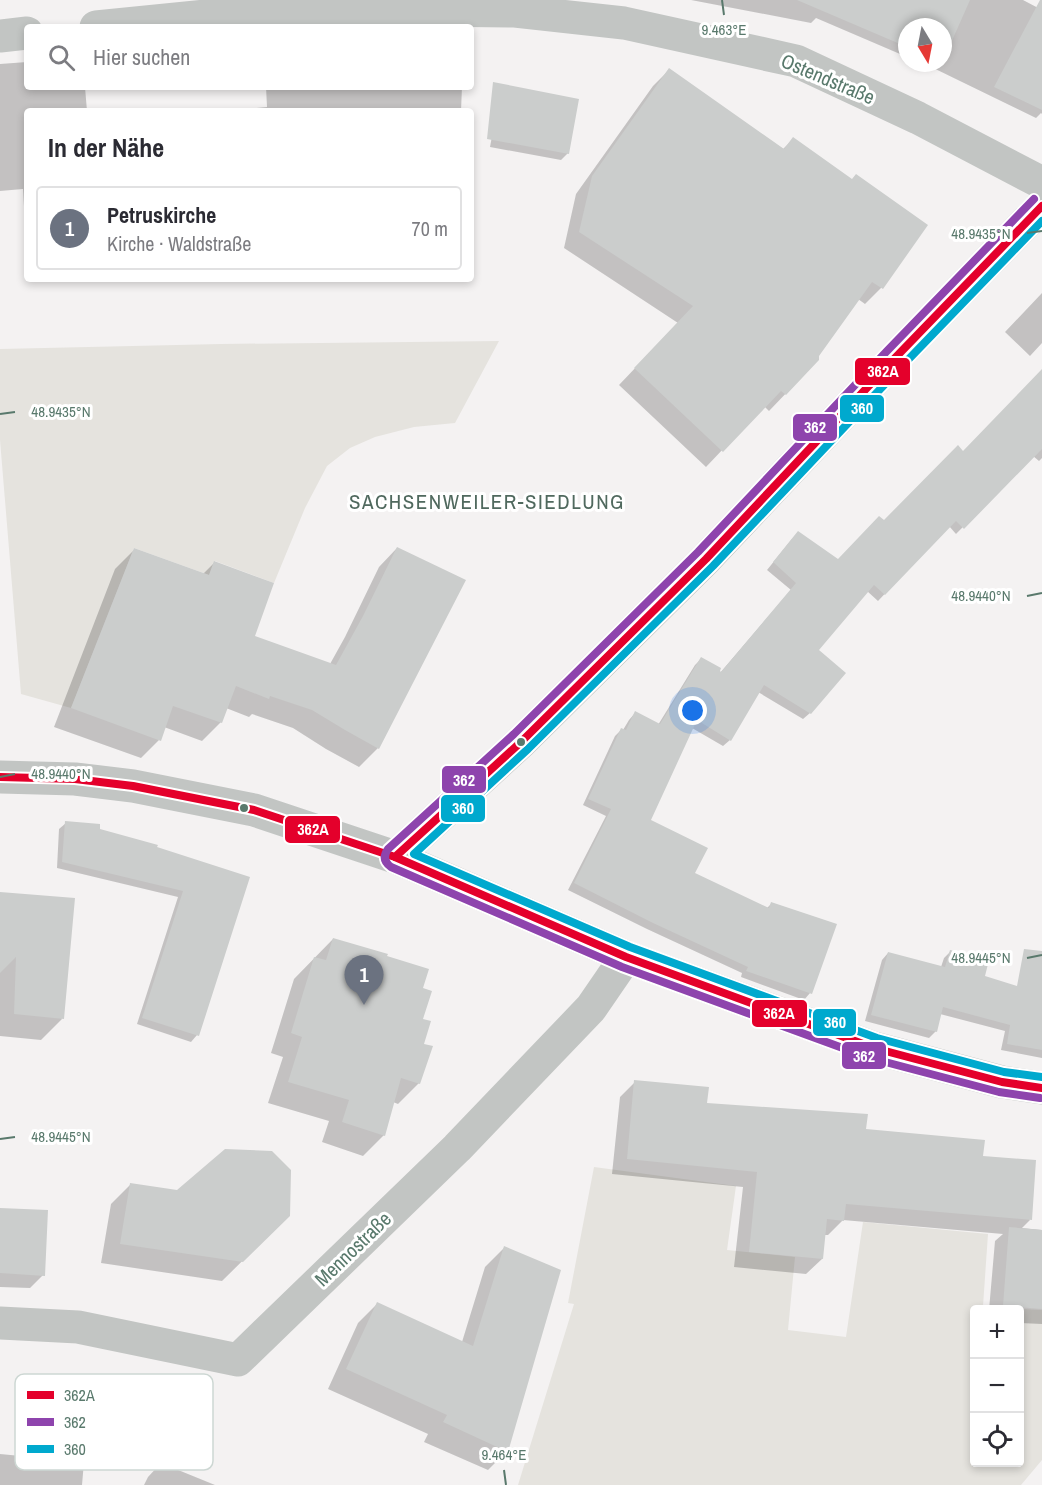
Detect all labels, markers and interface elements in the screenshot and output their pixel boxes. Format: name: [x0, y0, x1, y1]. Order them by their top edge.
north arrow: [898, 18, 952, 72]
text: 9.463°E: [702, 19, 747, 40]
search box: [24, 24, 474, 90]
icon: search: [45, 41, 78, 74]
text: Hier suchen: [93, 42, 190, 72]
street label: Ostendstraße: [777, 47, 879, 110]
text: In der Nähe: [48, 130, 164, 165]
text: Petruskirche: [107, 200, 216, 230]
text: 1: [65, 215, 74, 242]
text: 70 m: [412, 215, 448, 242]
text: 48.9435°N: [951, 223, 1011, 244]
text: Kirche · Waldstraße: [107, 230, 251, 257]
line badge: 362A: [854, 357, 911, 386]
text: 362A: [867, 360, 899, 382]
line badge: 360: [839, 394, 885, 423]
text: 360: [851, 397, 873, 419]
text: 48.9435°N: [31, 401, 91, 422]
line badge: 362: [792, 413, 838, 442]
text: 362: [804, 416, 826, 438]
district label: SACHSENWEILER-SIEDLUNG: [349, 487, 625, 516]
text: 48.9440°N: [951, 585, 1011, 606]
your location: [678, 696, 707, 725]
unlabelled marker: [515, 736, 527, 748]
text: 48.9440°N: [31, 763, 91, 784]
line badge: 362: [441, 765, 487, 794]
text: 362: [453, 769, 475, 791]
line badge: 360: [440, 794, 486, 823]
text: 360: [452, 797, 474, 819]
unlabelled marker: [238, 802, 250, 814]
line badge: 362A: [284, 815, 341, 844]
text: 362A: [297, 818, 329, 840]
text: 48.9445°N: [951, 947, 1011, 968]
pin: 1: [344, 956, 384, 1005]
line badge: 362A: [751, 999, 808, 1028]
text: 362A: [763, 1002, 795, 1024]
line badge: 360: [812, 1008, 857, 1037]
text: 360: [824, 1011, 846, 1033]
line badge: 362: [841, 1041, 887, 1070]
text: 362: [853, 1045, 875, 1067]
text: 48.9445°N: [31, 1126, 91, 1147]
street label: Mennostraße: [309, 1205, 397, 1292]
map controls: [970, 1305, 1024, 1467]
button: +: [970, 1305, 1024, 1359]
button: −: [970, 1359, 1024, 1413]
legend: [15, 1374, 213, 1470]
text: 362A: [64, 1384, 95, 1406]
text: 362: [64, 1411, 86, 1433]
button: locate: [970, 1413, 1024, 1467]
text: 360: [64, 1438, 86, 1460]
text: 9.464°E: [482, 1444, 527, 1465]

